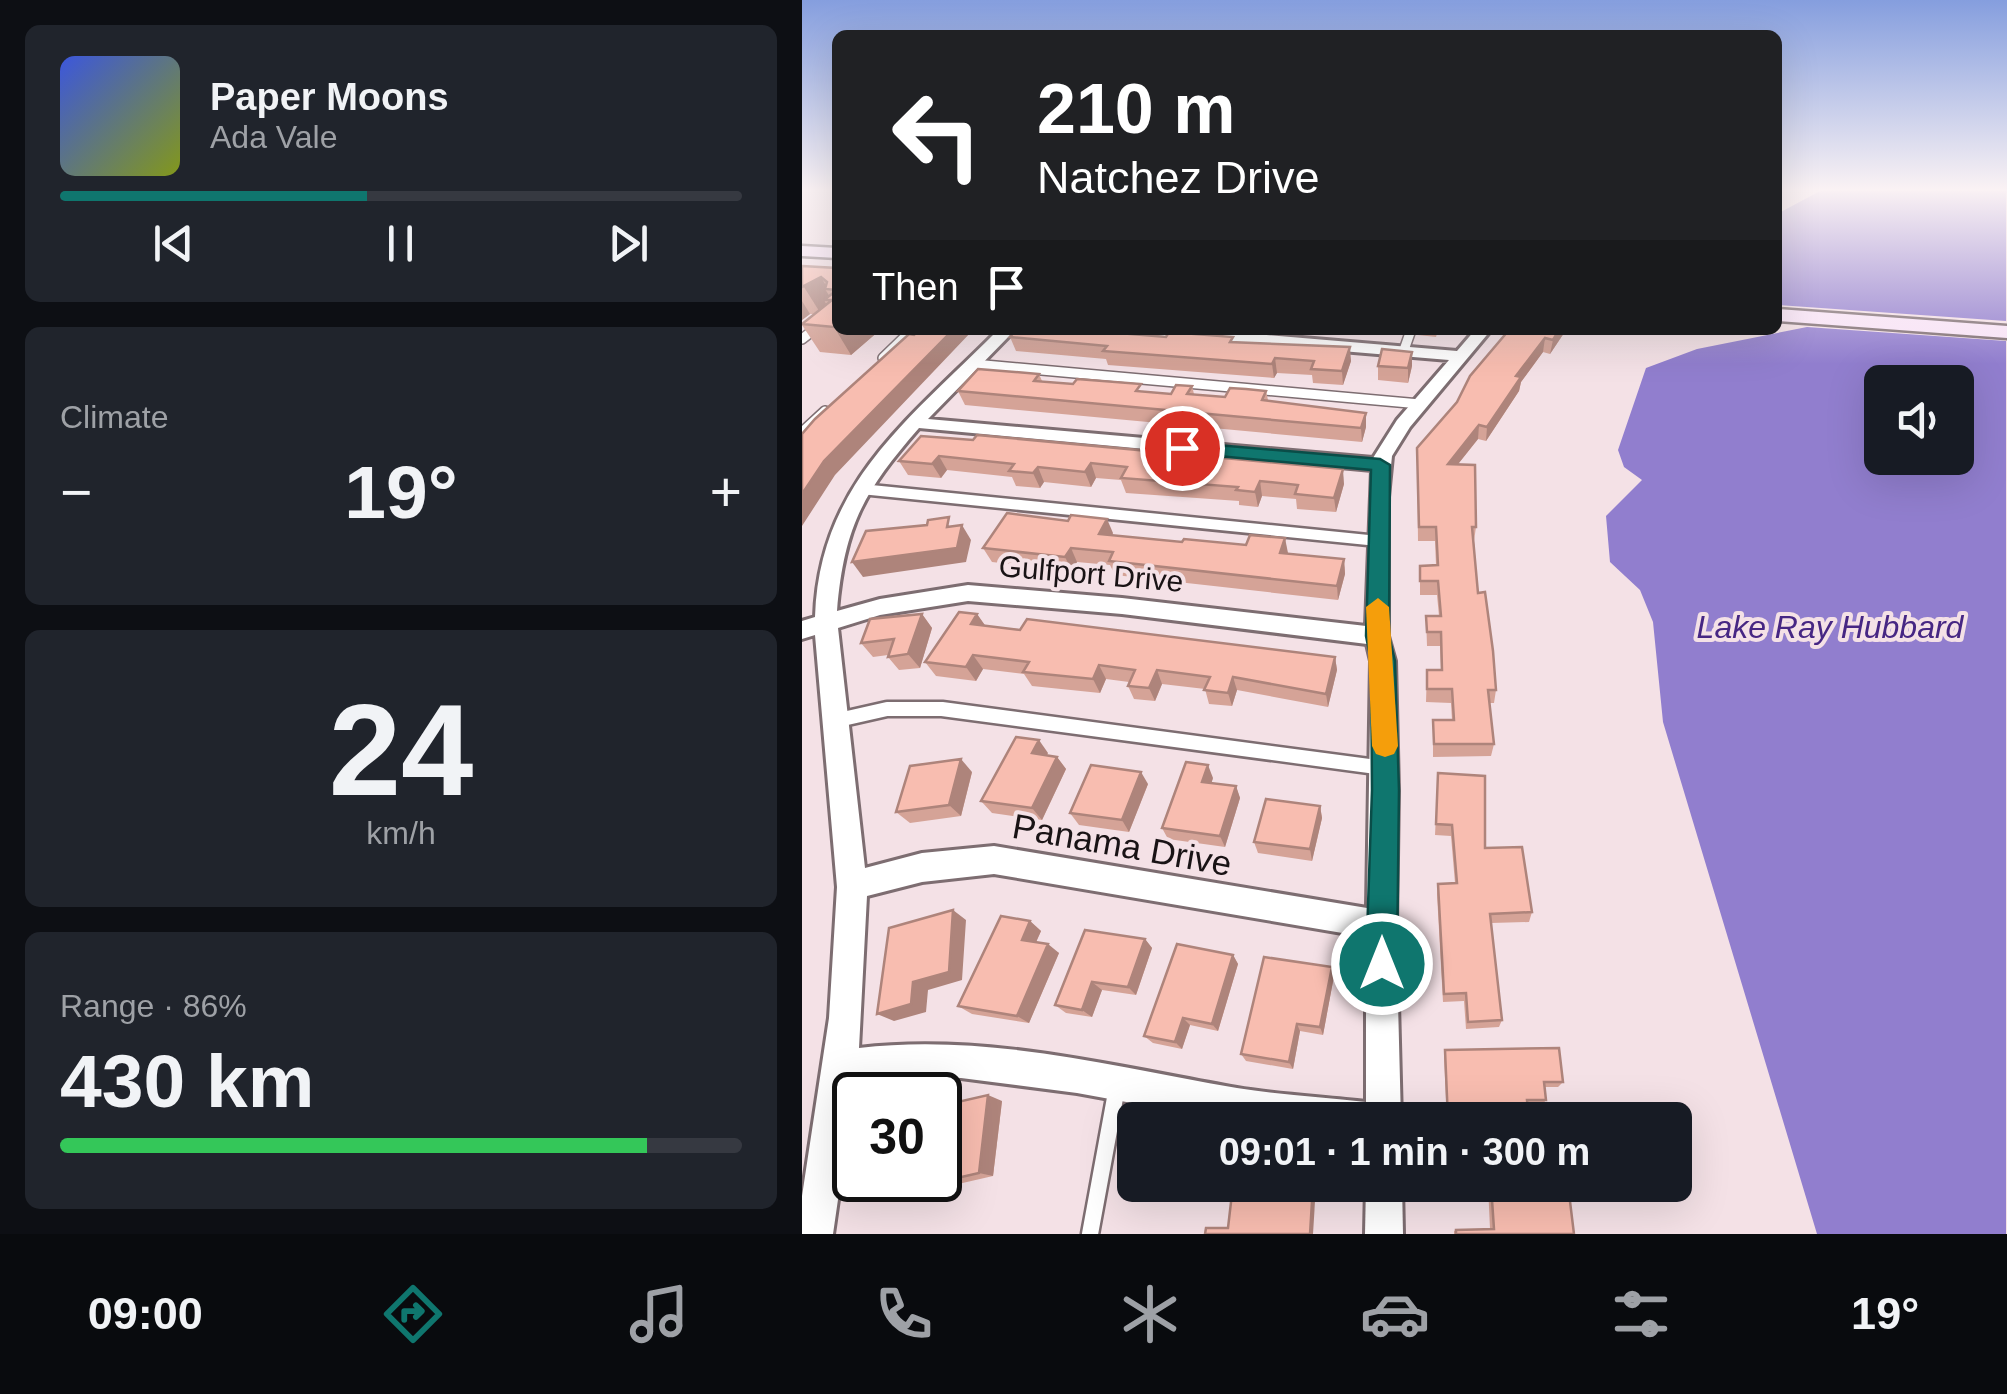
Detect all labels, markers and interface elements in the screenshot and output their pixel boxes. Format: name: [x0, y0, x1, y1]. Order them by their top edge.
icon: left: [872, 70, 1002, 200]
text: 210 m: [1037, 70, 1235, 148]
text: Paper Moons: [210, 76, 449, 118]
text: Ada Vale: [210, 119, 338, 155]
text: Natchez Drive: [1037, 152, 1320, 203]
icon: previous: [146, 216, 201, 271]
icon: pause: [373, 216, 428, 271]
icon: next: [601, 216, 656, 271]
icon: arrive: [979, 260, 1034, 315]
text: Then: [872, 266, 959, 308]
map controls: [1864, 365, 1974, 475]
button: sound: [1864, 365, 1974, 475]
text: Climate: [60, 399, 168, 435]
pin: [1140, 406, 1225, 491]
icon: arrive: [1155, 421, 1210, 476]
text: 19°: [344, 450, 458, 534]
text: −: [60, 461, 92, 523]
text: +: [710, 461, 742, 523]
street label: Gulfport Drive: [997, 549, 1185, 598]
water label: Lake Ray Hubbard: [1697, 609, 1965, 645]
text: 24: [329, 677, 473, 823]
street label: Panama Drive: [1010, 806, 1235, 883]
text: km/h: [366, 815, 436, 851]
position arrow: [1330, 912, 1434, 1016]
text: Range · 86%: [60, 988, 247, 1024]
text: 430 km: [60, 1039, 314, 1123]
speed limit sign: 30: [832, 1072, 962, 1202]
text: 09:01 · 1 min · 300 m: [1219, 1131, 1590, 1173]
icon: directions: [378, 1279, 448, 1349]
icon: music: [624, 1279, 694, 1349]
icon: phone: [869, 1279, 939, 1349]
icon: climate: [1115, 1279, 1185, 1349]
icon: car: [1360, 1279, 1430, 1349]
icon: filters: [1606, 1279, 1676, 1349]
text: 09:00: [88, 1288, 203, 1339]
text: 19°: [1851, 1288, 1919, 1339]

